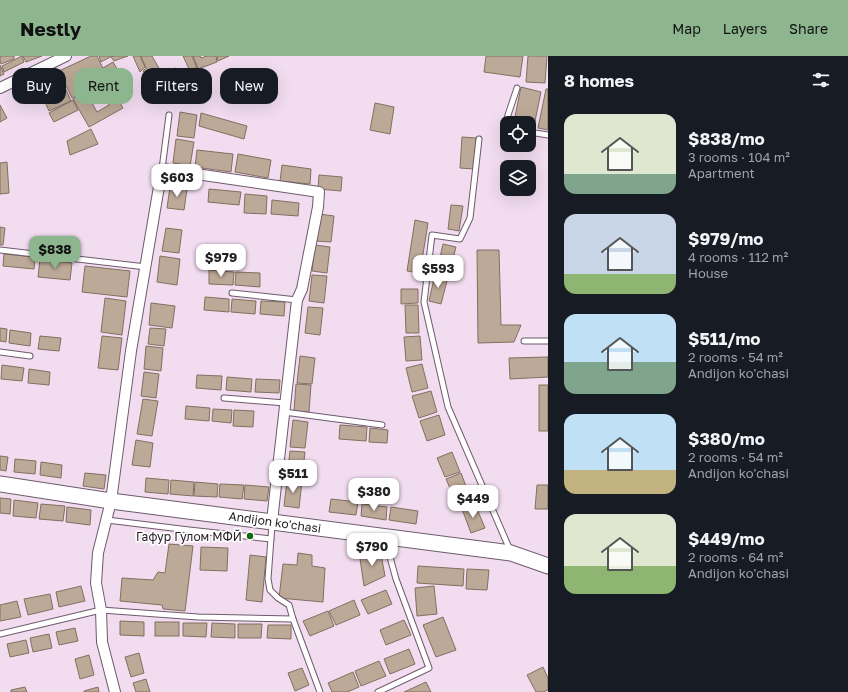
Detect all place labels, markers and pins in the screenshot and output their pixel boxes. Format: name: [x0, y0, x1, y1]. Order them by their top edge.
pin: $603: [153, 164, 201, 198]
pin: $838: [31, 236, 79, 270]
pin: $979: [197, 244, 245, 278]
pin: $593: [414, 255, 462, 289]
pin: $511: [269, 460, 317, 494]
pin: $380: [350, 478, 398, 512]
pin: $449: [449, 485, 497, 519]
place label: Гафур Гулом МФЙ: [136, 529, 242, 544]
marker: Гафур Гулом МФЙ: [245, 531, 255, 541]
pin: $790: [348, 533, 396, 567]

